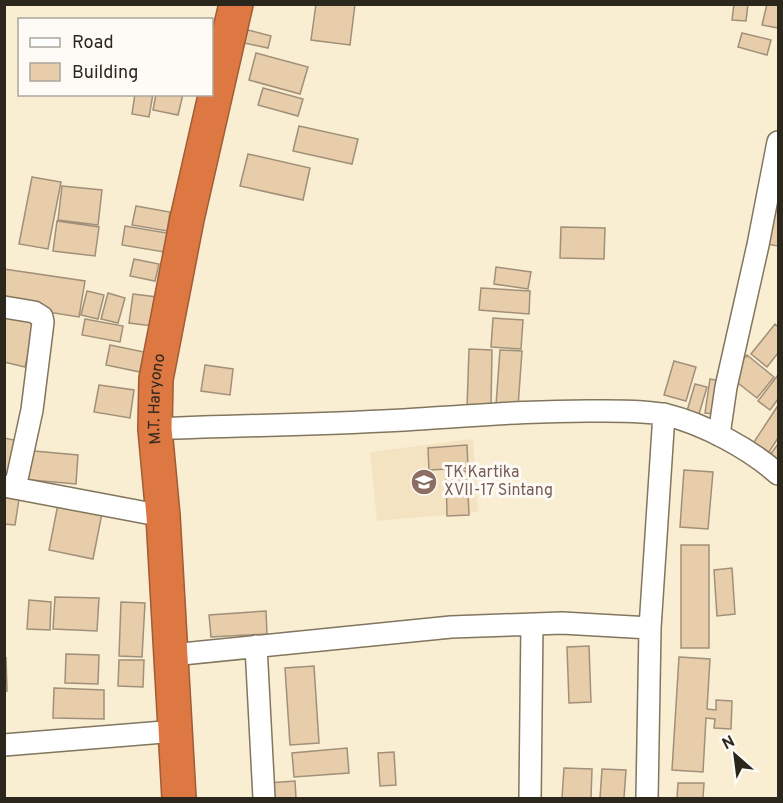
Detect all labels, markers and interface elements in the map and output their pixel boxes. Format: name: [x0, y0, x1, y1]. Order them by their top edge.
legend: [18, 18, 213, 96]
text: Road: [72, 32, 114, 55]
text: Building: [72, 62, 138, 85]
street label: M.T. Haryono: [145, 352, 171, 445]
place label: TK Kartika XVII-17 Sintang: [444, 463, 553, 501]
school or university icon: TK Kartika XVII-17 Sintang: [409, 467, 439, 497]
north arrow: [705, 725, 765, 785]
text: N: [719, 732, 739, 755]

